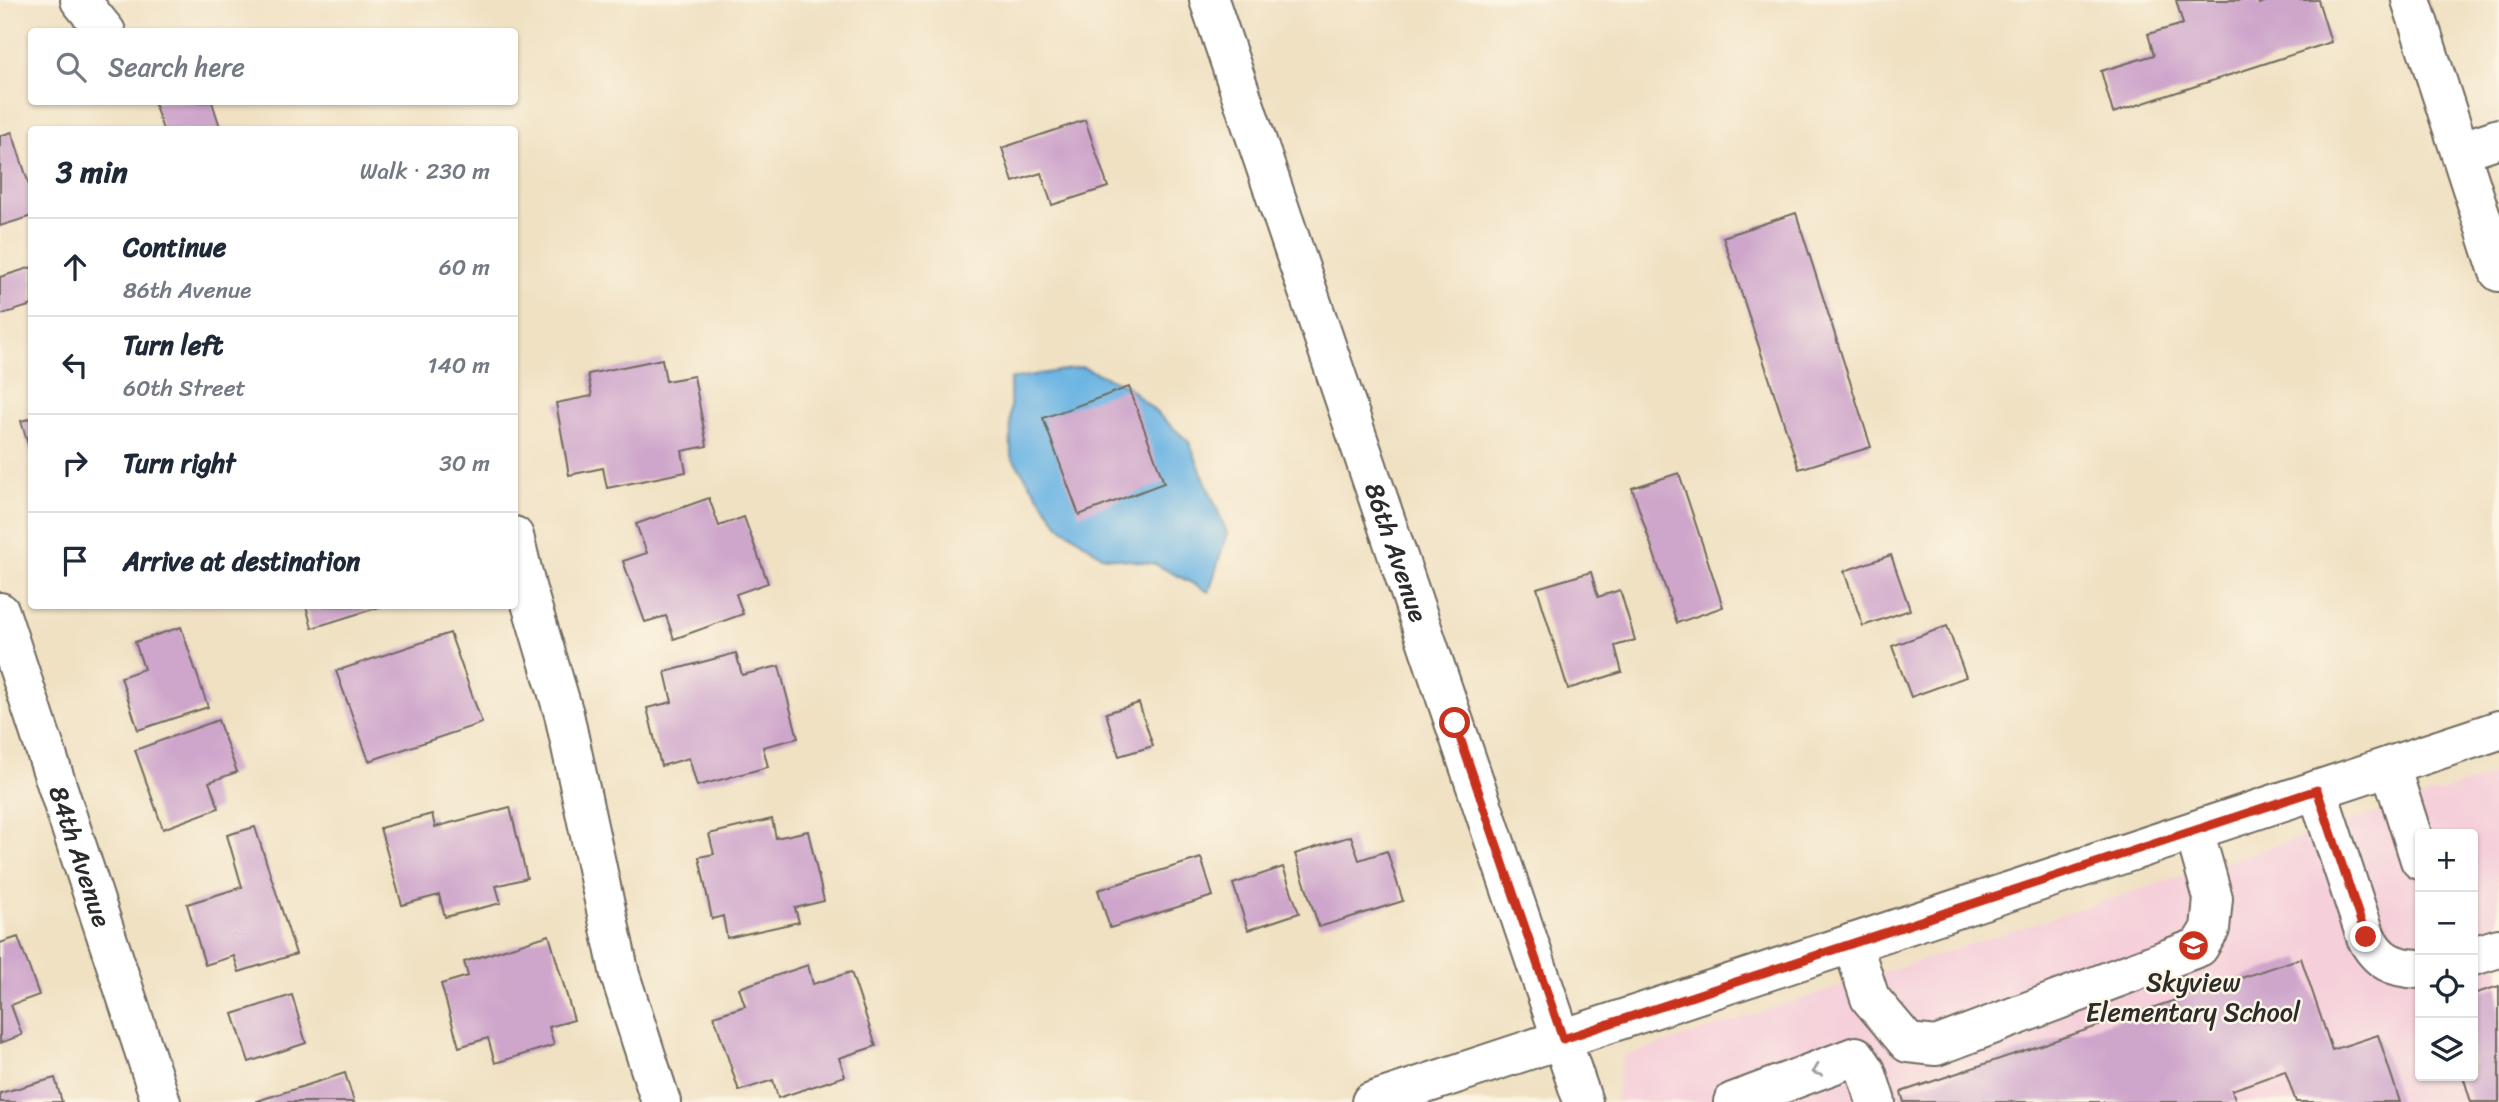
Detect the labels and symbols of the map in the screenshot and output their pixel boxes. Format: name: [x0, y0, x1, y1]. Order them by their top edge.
street label: 86th Avenue: [1351, 476, 1442, 629]
route start: [1439, 707, 1470, 738]
street label: 84th Avenue: [35, 779, 125, 933]
route end: [2350, 921, 2381, 952]
school or university icon: Skyview Elementary School: [2176, 929, 2210, 963]
place label: Skyview Elementary School: [2086, 959, 2301, 1035]
one-way arrow: [1811, 1063, 1823, 1077]

